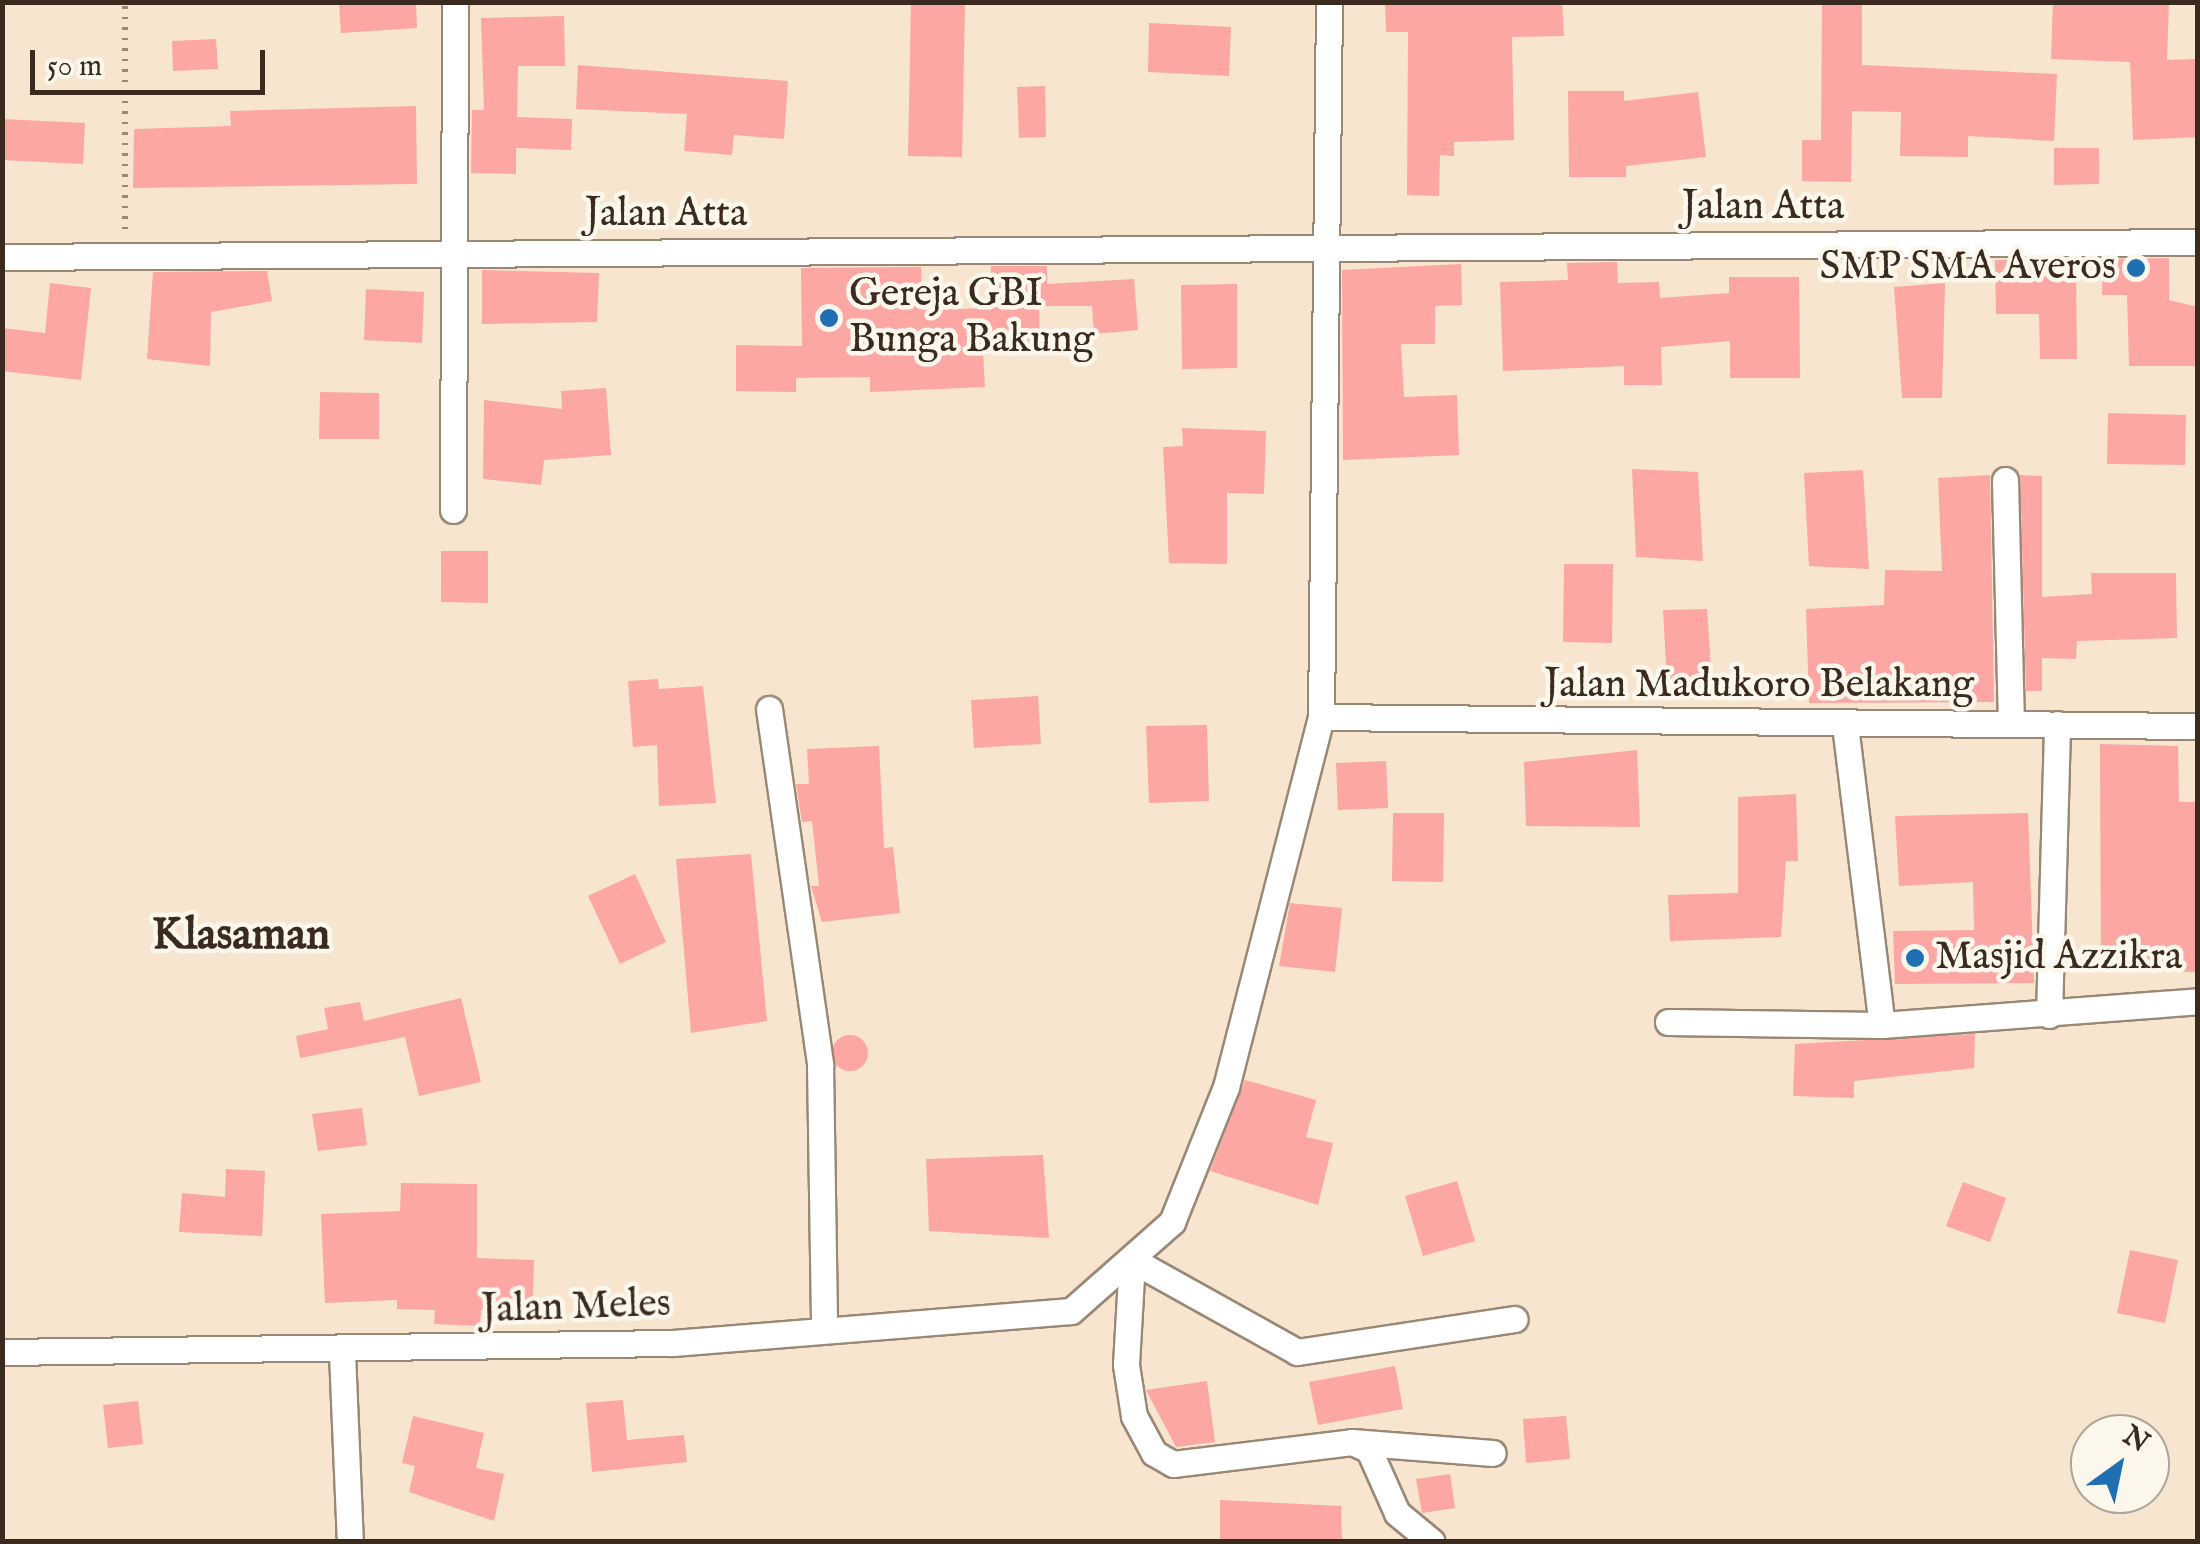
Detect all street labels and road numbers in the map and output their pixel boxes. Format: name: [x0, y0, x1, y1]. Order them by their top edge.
street label: Jalan Atta: [1682, 184, 1844, 232]
street label: Jalan Atta: [585, 191, 747, 239]
street label: Jalan Madukoro Belakang: [1544, 662, 1974, 710]
street label: Jalan Meles: [480, 1281, 672, 1335]

